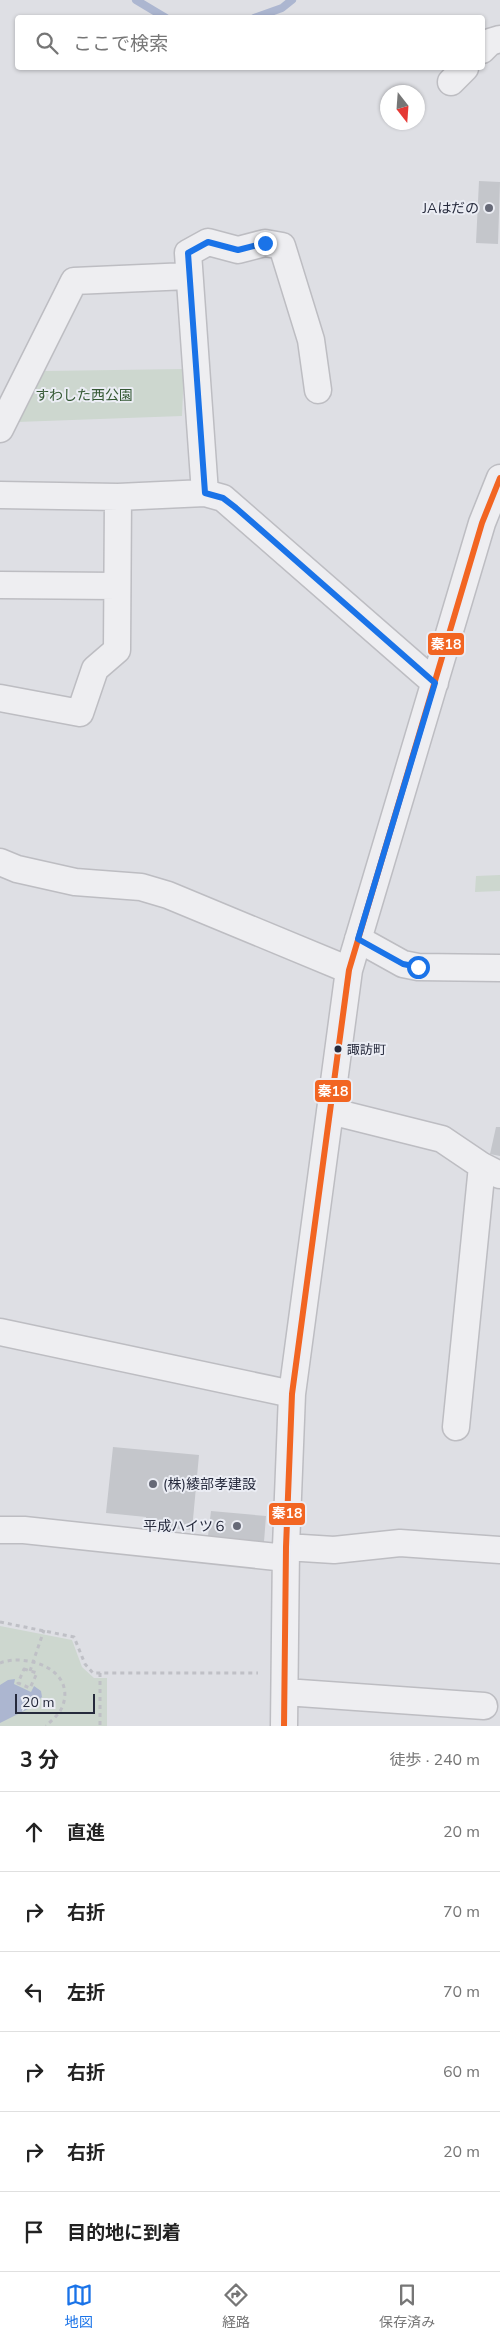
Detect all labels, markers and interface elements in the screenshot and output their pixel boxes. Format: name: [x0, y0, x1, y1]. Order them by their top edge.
search box: [15, 15, 485, 70]
icon: search: [33, 29, 61, 57]
text: ここで検索: [73, 31, 168, 57]
north arrow: [380, 85, 425, 130]
place label: JAはだの: [422, 199, 479, 218]
marker: JAはだの: [483, 202, 495, 214]
route end: [254, 232, 277, 255]
park label: すわした西公園: [35, 386, 133, 405]
line badge: 秦18: [427, 632, 465, 656]
text: 秦18: [431, 635, 461, 654]
route start: [407, 956, 430, 979]
place label: 諏訪町: [347, 1041, 386, 1059]
marker: 諏訪町: [333, 1044, 343, 1054]
line badge: 秦18: [314, 1079, 352, 1103]
text: 秦18: [318, 1082, 348, 1101]
place label: (株)綾部孝建設: [163, 1475, 256, 1494]
marker: (株)綾部孝建設: [147, 1478, 159, 1490]
line badge: 秦18: [268, 1502, 306, 1526]
text: 秦18: [272, 1504, 302, 1523]
place label: 平成ハイツ６: [143, 1517, 227, 1536]
marker: 平成ハイツ６: [231, 1520, 243, 1532]
scale bar: [15, 1691, 95, 1714]
text: 20 m: [22, 1693, 54, 1712]
text: 3 分: [20, 1746, 59, 1774]
text: 徒歩 · 240 m: [390, 1749, 480, 1771]
icon: ahead: [20, 1818, 48, 1846]
text: 直進: [67, 1820, 105, 1846]
text: 20 m: [443, 1821, 480, 1843]
icon: right: [20, 1898, 48, 1926]
text: 右折: [67, 1900, 105, 1926]
text: 70 m: [443, 1901, 480, 1923]
icon: left: [20, 1978, 48, 2006]
text: 左折: [67, 1980, 105, 2006]
text: 70 m: [443, 1981, 480, 2003]
icon: right: [20, 2058, 48, 2086]
text: 右折: [67, 2060, 105, 2086]
text: 60 m: [443, 2061, 480, 2083]
icon: right: [20, 2138, 48, 2166]
text: 右折: [67, 2140, 105, 2166]
text: 20 m: [443, 2141, 480, 2163]
icon: arrive: [20, 2218, 48, 2246]
text: 目的地に到着: [67, 2220, 181, 2246]
tab: 地図: [65, 2281, 93, 2332]
tab: 経路: [222, 2281, 250, 2332]
tab: 保存済み: [379, 2281, 435, 2332]

